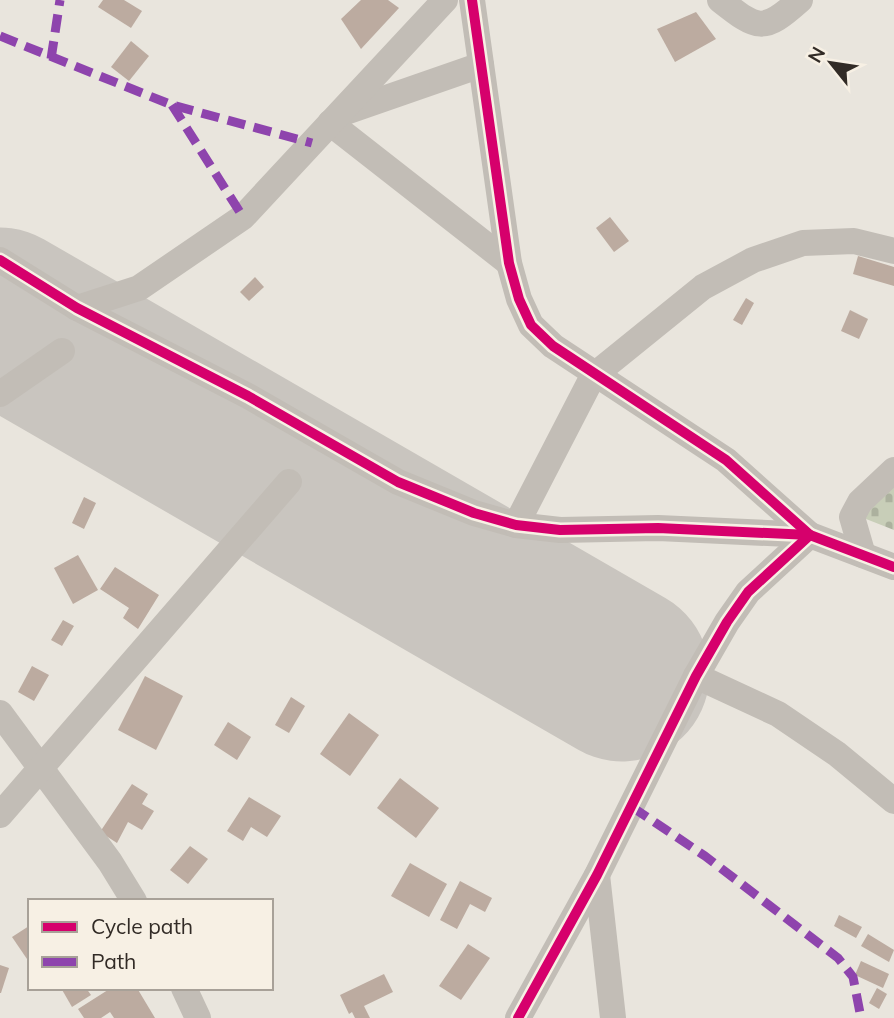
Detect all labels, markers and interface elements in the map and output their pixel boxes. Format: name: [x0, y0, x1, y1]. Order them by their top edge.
north arrow: [796, 28, 866, 98]
text: N: [802, 42, 830, 67]
legend: [28, 899, 273, 990]
text: Cycle path: [91, 913, 193, 939]
text: Path: [91, 948, 136, 974]

